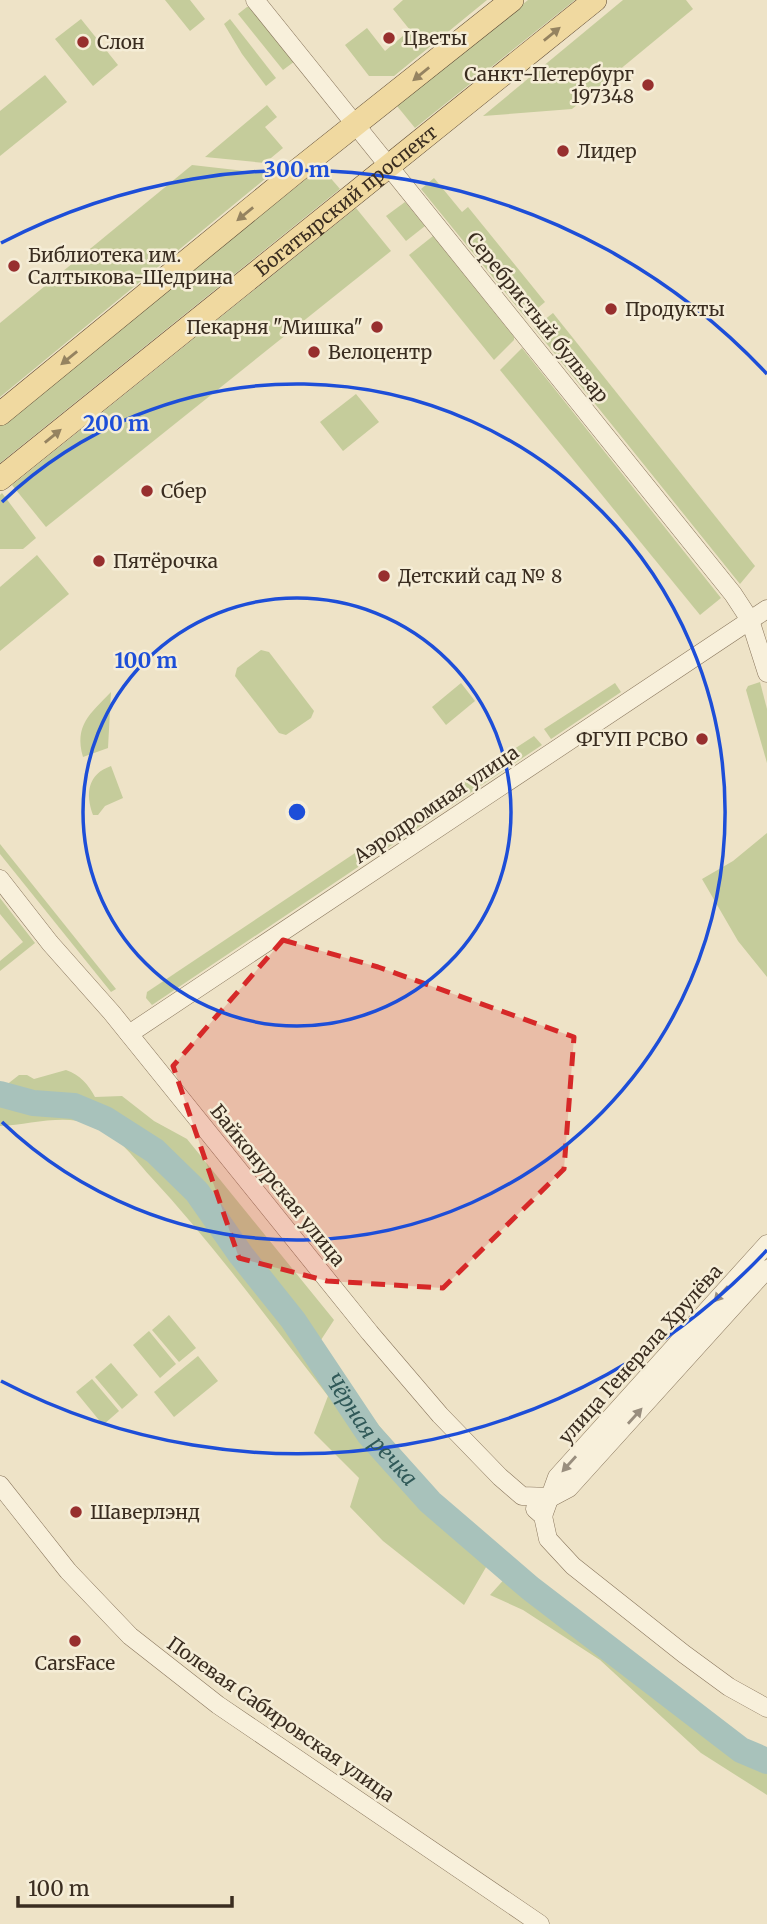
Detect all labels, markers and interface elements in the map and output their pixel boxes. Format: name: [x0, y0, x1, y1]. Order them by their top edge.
place label: Цветы: [403, 26, 467, 50]
one-way arrow: [543, 27, 561, 42]
place label: Слон: [97, 30, 145, 54]
marker: Цветы: [381, 30, 397, 46]
marker: Слон: [75, 34, 91, 50]
place label: Санкт-Петербург 197348: [464, 62, 634, 108]
one-way arrow: [412, 66, 430, 81]
marker: Санкт-Петербург 197348: [640, 77, 656, 93]
street label: Богатырский проспект: [250, 120, 442, 281]
place label: Лидер: [577, 139, 637, 163]
marker: Лидер: [555, 143, 571, 159]
text: 300 m: [264, 156, 330, 183]
one-way arrow: [236, 206, 253, 221]
street label: Серебристый бульвар: [462, 227, 614, 407]
place label: Библиотека им. Салтыкова-Щедрина: [28, 243, 233, 289]
marker: Библиотека им. Салтыкова-Щедрина: [6, 258, 22, 274]
place label: Продукты: [625, 297, 725, 321]
marker: Продукты: [603, 301, 619, 317]
place label: Пекарня "Мишка": [186, 315, 363, 339]
marker: Пекарня "Мишка": [369, 319, 385, 335]
place label: Велоцентр: [328, 340, 432, 364]
marker: Велоцентр: [306, 344, 322, 360]
one-way arrow: [60, 350, 77, 365]
text: 200 m: [83, 410, 149, 437]
one-way arrow: [44, 429, 62, 444]
place label: Сбер: [161, 479, 207, 503]
marker: Сбер: [139, 483, 155, 499]
place label: Пятёрочка: [113, 549, 218, 573]
marker: Пятёрочка: [91, 553, 107, 569]
place label: Детский сад № 8: [398, 564, 562, 588]
marker: Детский сад № 8: [376, 568, 392, 584]
text: 100 m: [115, 647, 177, 674]
place label: ФГУП РСВО: [576, 727, 688, 751]
marker: ФГУП РСВО: [694, 731, 710, 747]
street label: Аэродромная улица: [348, 740, 523, 869]
centre of rings: [285, 800, 309, 824]
street label: Байконурская улица: [205, 1099, 351, 1271]
street label: улица Генерала Хрулёва: [553, 1259, 727, 1449]
one-way arrow: [714, 1286, 730, 1303]
water label: Чёрная речка: [319, 1368, 423, 1492]
one-way arrow: [626, 1408, 642, 1425]
one-way arrow: [562, 1455, 578, 1472]
place label: Шаверлэнд: [90, 1500, 200, 1524]
marker: Шаверлэнд: [68, 1504, 84, 1520]
street label: Полевая Сабировская улица: [163, 1631, 399, 1807]
marker: CarsFace: [67, 1633, 83, 1649]
place label: CarsFace: [35, 1651, 115, 1675]
scale bar: [18, 1864, 231, 1908]
text: 100 m: [28, 1875, 90, 1902]

